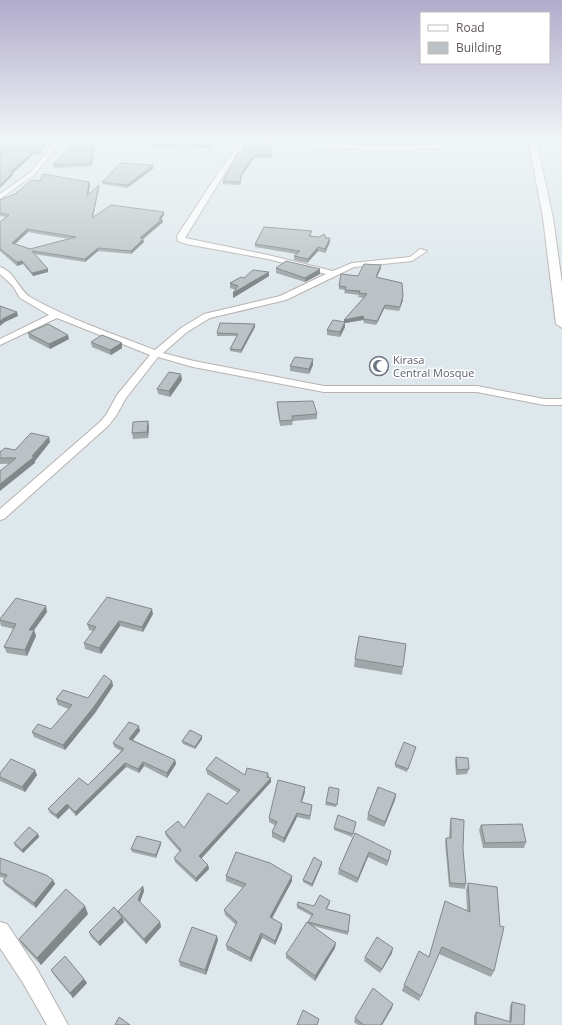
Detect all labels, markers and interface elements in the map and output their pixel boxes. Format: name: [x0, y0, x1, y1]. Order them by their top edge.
legend: [420, 12, 550, 64]
text: Road: [456, 19, 485, 36]
text: Building: [456, 39, 502, 56]
place label: Kirasa Central Mosque: [393, 352, 474, 380]
mosque icon: Kirasa Central Mosque: [368, 355, 390, 377]

